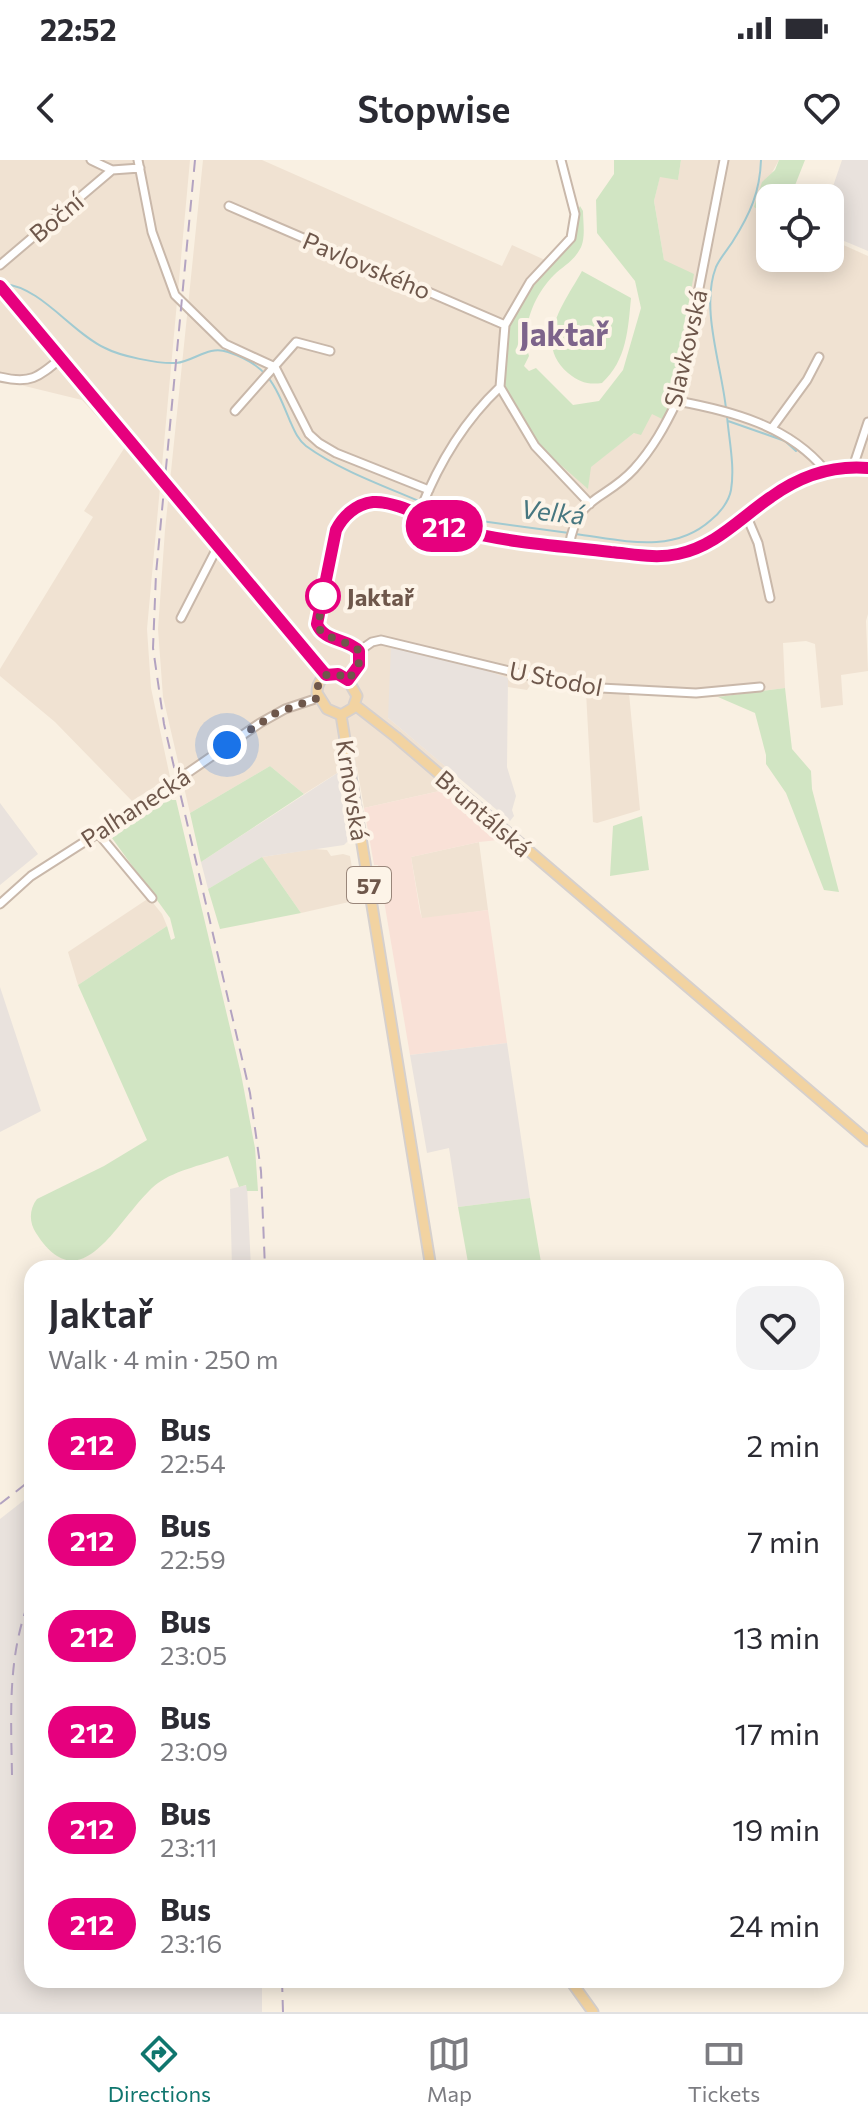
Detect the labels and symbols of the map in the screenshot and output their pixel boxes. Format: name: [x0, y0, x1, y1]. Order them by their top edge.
street label: Boční: [23, 186, 90, 248]
street label: Pavlovského: [299, 225, 435, 305]
street label: Slavkovská: [657, 286, 713, 410]
district label: Jaktař: [519, 313, 609, 353]
water label: Velká: [519, 492, 587, 530]
line badge: 212: [398, 500, 490, 552]
marker: Jaktař: [306, 579, 340, 613]
place label: Jaktař: [347, 582, 415, 611]
street label: U Stodol: [507, 655, 605, 701]
your location: [207, 725, 247, 765]
street label: Krnovská: [331, 737, 375, 843]
street label: Palhanecká: [75, 761, 195, 853]
street label: Bruntálská: [430, 764, 538, 862]
road number: 57: [347, 867, 391, 903]

